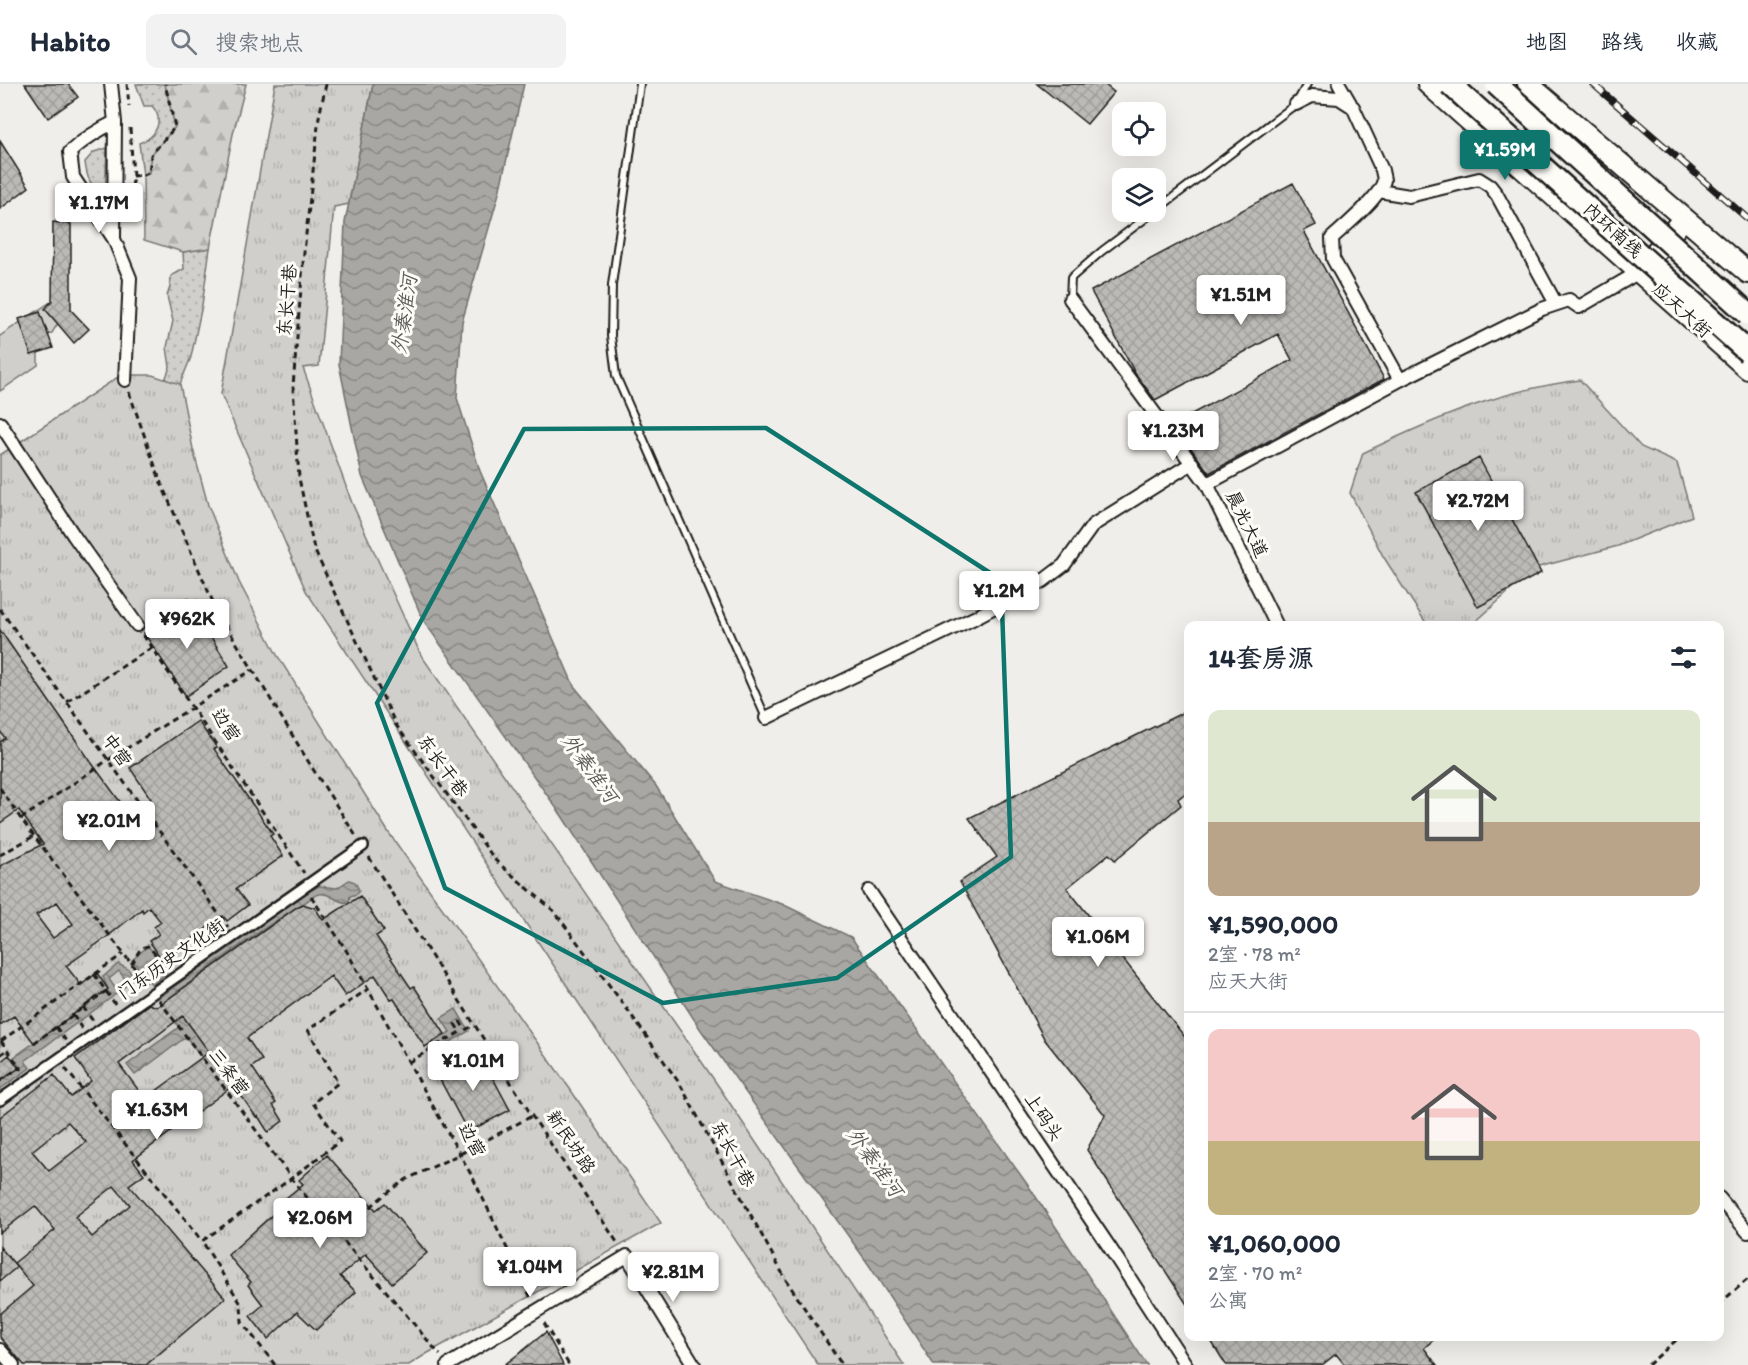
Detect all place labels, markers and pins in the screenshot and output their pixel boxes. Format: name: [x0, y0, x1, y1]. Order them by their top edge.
pin: ¥1.59M: [1456, 130, 1554, 181]
pin: ¥1.17M: [50, 183, 148, 234]
pin: ¥1.51M: [1192, 275, 1290, 326]
pin: ¥1.23M: [1124, 411, 1222, 462]
pin: ¥2.72M: [1429, 481, 1527, 532]
pin: ¥1.2M: [957, 571, 1041, 622]
pin: ¥962K: [145, 599, 229, 650]
pin: ¥2.01M: [60, 801, 158, 852]
pin: ¥1.06M: [1049, 917, 1147, 968]
pin: ¥1.01M: [424, 1041, 522, 1092]
pin: ¥1.63M: [108, 1090, 206, 1141]
pin: ¥2.06M: [271, 1198, 369, 1249]
pin: ¥1.04M: [481, 1247, 579, 1298]
pin: ¥2.81M: [624, 1252, 722, 1303]

